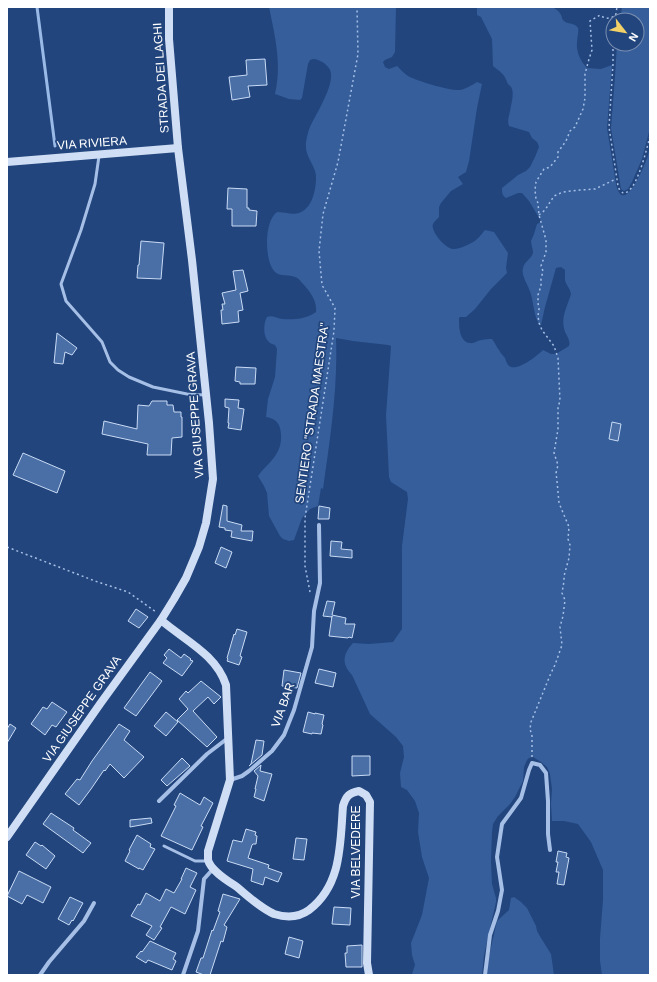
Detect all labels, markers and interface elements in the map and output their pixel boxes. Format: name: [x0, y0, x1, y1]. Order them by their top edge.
north arrow: [605, 12, 645, 52]
street label: STRADA DEI LAGHI: [150, 22, 172, 134]
text: N: [626, 31, 641, 44]
street label: VIA RIVIERA: [57, 134, 127, 152]
street label: SENTIERO "STRADA MAESTRA": [292, 322, 332, 504]
street label: VIA GIUSEPPE GRAVA: [184, 351, 206, 479]
street label: VIA GIUSEPPE GRAVA: [40, 653, 124, 765]
street label: VIA BAR: [268, 680, 298, 729]
street label: VIA BELVEDERE: [349, 805, 363, 899]

